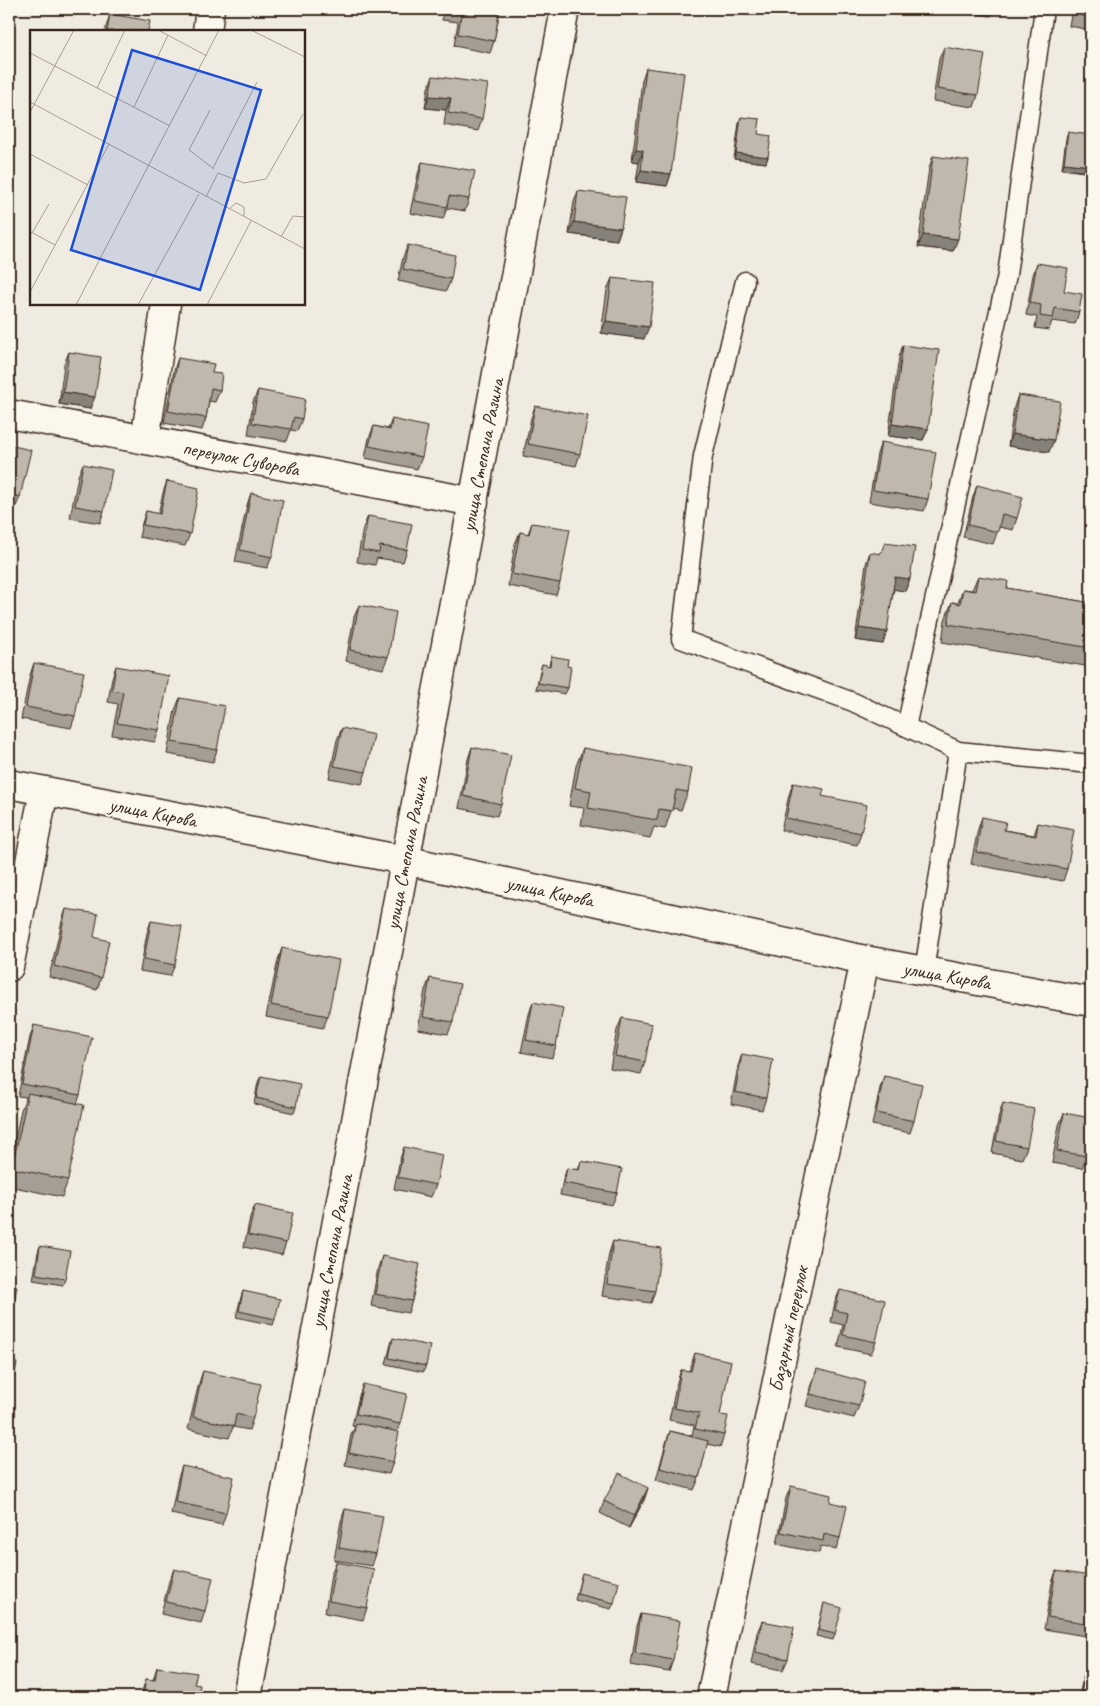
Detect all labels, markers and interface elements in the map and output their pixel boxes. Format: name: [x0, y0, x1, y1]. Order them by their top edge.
inset map: [30, 30, 305, 305]
street label: улица Степана Разина: [455, 375, 510, 535]
street label: переулок Суворова: [180, 435, 303, 482]
street label: улица Степана Разина: [379, 773, 434, 933]
street label: улица Кирова: [106, 792, 200, 834]
street label: улица Кирова: [503, 870, 597, 913]
street label: улица Кирова: [900, 955, 994, 996]
street label: улица Степана Разина: [304, 1171, 359, 1331]
street label: Базарный переулок: [763, 1263, 815, 1394]

